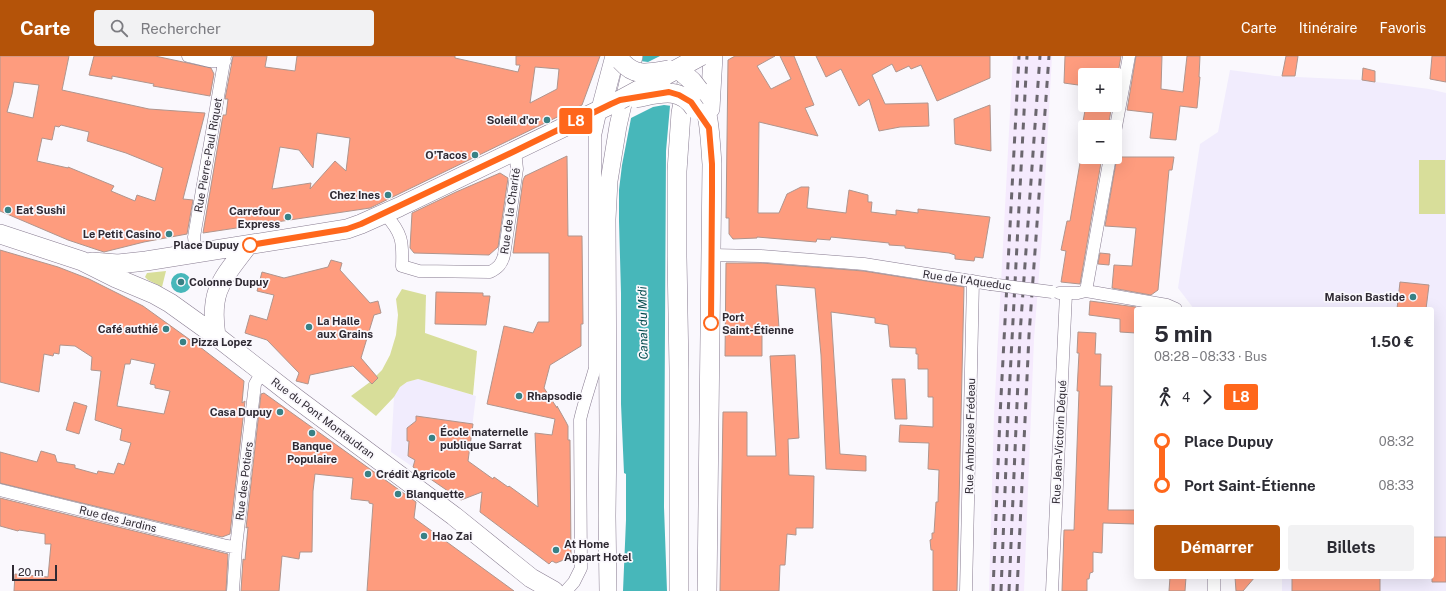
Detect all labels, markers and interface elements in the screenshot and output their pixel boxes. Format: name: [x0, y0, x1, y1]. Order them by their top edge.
search box: [94, 10, 374, 46]
text: Carte: [20, 17, 70, 39]
icon: search: [108, 17, 130, 39]
text: Rechercher: [140, 20, 221, 37]
text: Carte: [1241, 20, 1277, 36]
text: Itinéraire: [1299, 20, 1357, 36]
text: Favoris: [1379, 20, 1426, 36]
map controls: [1078, 68, 1122, 164]
button: +: [1078, 68, 1122, 112]
street label: Rue Pierre-Paul Riquet: [192, 97, 224, 213]
line badge: L8: [558, 108, 594, 134]
text: L8: [567, 113, 585, 129]
place label: Soleil d'or: [487, 114, 539, 126]
marker: Soleil d'or: [542, 115, 552, 125]
button: −: [1078, 120, 1122, 164]
place label: O'Tacos: [425, 149, 467, 161]
marker: O'Tacos: [470, 150, 480, 160]
street label: Rue de la Charité: [498, 167, 522, 255]
place label: Chez Ines: [329, 189, 380, 201]
marker: Chez Ines: [383, 190, 393, 200]
place label: Eat Sushi: [16, 204, 66, 216]
marker: Eat Sushi: [3, 205, 13, 215]
place label: Carrefour Express: [229, 205, 280, 230]
marker: Carrefour Express: [283, 212, 293, 222]
place label: Le Petit Casino: [83, 228, 161, 240]
marker: Le Petit Casino: [164, 229, 174, 239]
marker: Place Dupuy: [242, 237, 258, 253]
place label: Place Dupuy: [173, 239, 240, 251]
street label: Rue de l'Aqueduc: [922, 268, 1012, 292]
place label: Colonne Dupuy: [189, 276, 269, 288]
marker: Colonne Dupuy: [176, 277, 186, 287]
water label: Canal du Midi: [635, 286, 651, 360]
place label: Maison Bastide: [1325, 291, 1405, 303]
marker: Maison Bastide: [1408, 292, 1418, 302]
place label: Port Saint-Étienne: [722, 311, 794, 336]
place label: La Halle aux Grains: [317, 315, 373, 340]
marker: Port Saint-Étienne: [703, 315, 719, 331]
text: 5 min: [1154, 321, 1213, 347]
marker: La Halle aux Grains: [304, 322, 314, 332]
place label: Café authié: [98, 323, 158, 335]
marker: Café authié: [161, 324, 171, 334]
text: 1.50 €: [1371, 333, 1414, 350]
place label: Pizza Lopez: [191, 336, 252, 348]
marker: Pizza Lopez: [178, 337, 188, 347]
text: 08:28 – 08:33 · Bus: [1154, 349, 1267, 364]
street label: Rue du Pont Montaudran: [269, 375, 377, 461]
street label: Rue Ambroise Frédeau: [963, 378, 977, 494]
street label: Rue Jean-Victorin Déqué: [1050, 380, 1068, 504]
icon: walk: [1154, 386, 1176, 408]
icon: forward: [1196, 386, 1218, 408]
text: L8: [1232, 389, 1250, 405]
place label: Rhapsodie: [527, 390, 582, 402]
text: 4: [1182, 390, 1190, 405]
marker: Rhapsodie: [514, 391, 524, 401]
place label: Casa Dupuy: [210, 406, 273, 418]
marker: Casa Dupuy: [275, 407, 285, 417]
place label: École maternelle publique Sarrat: [440, 425, 528, 451]
marker: Banque Populaire: [307, 428, 317, 438]
marker: École maternelle publique Sarrat: [427, 433, 437, 443]
text: Place Dupuy: [1184, 433, 1274, 450]
text: 08:32: [1379, 434, 1414, 449]
street label: Rue des Potiers: [233, 440, 255, 521]
place label: Banque Populaire: [287, 440, 337, 465]
place label: Crédit Agricole: [376, 468, 456, 480]
marker: Crédit Agricole: [363, 469, 373, 479]
text: Port Saint-Étienne: [1184, 477, 1316, 494]
text: 08:33: [1378, 478, 1414, 493]
place label: Blanquette: [406, 488, 464, 500]
marker: Blanquette: [393, 489, 403, 499]
street label: Rue des Jardins: [78, 504, 158, 535]
button: Démarrer: [1154, 525, 1280, 571]
button: Billets: [1288, 525, 1414, 571]
place label: Hao Zai: [432, 530, 472, 542]
marker: Hao Zai: [419, 531, 429, 541]
place label: At Home Appart Hotel: [564, 538, 632, 563]
marker: At Home Appart Hotel: [551, 545, 561, 555]
scale bar: [12, 563, 57, 582]
text: 20 m: [18, 566, 43, 578]

